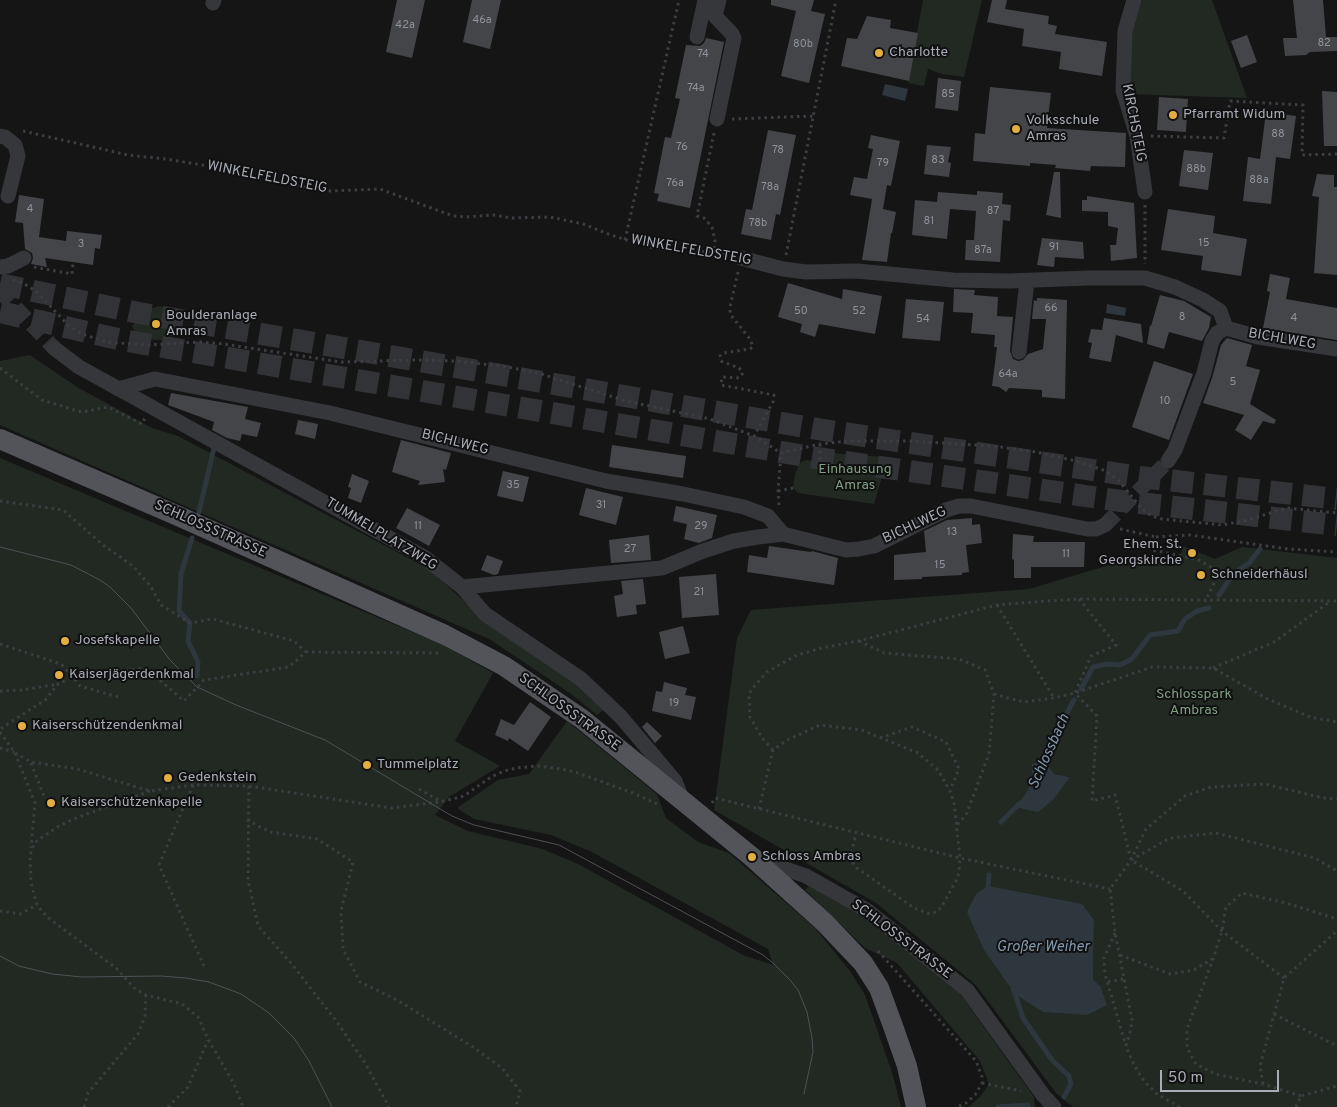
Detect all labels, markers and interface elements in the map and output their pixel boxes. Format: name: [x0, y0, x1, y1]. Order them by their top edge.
house number: 46a: [472, 14, 492, 28]
house number: 42a: [395, 19, 415, 33]
house number: 82: [1317, 37, 1331, 51]
house number: 80b: [793, 38, 813, 52]
place label: Charlotte: [889, 45, 948, 61]
marker: Charlotte: [873, 47, 885, 59]
house number: 74: [697, 48, 709, 62]
house number: 74a: [687, 82, 705, 96]
street label: KIRCHSTEIG: [1117, 83, 1149, 163]
house number: 85: [941, 88, 955, 102]
place label: Pfarramt Widum: [1183, 107, 1285, 123]
marker: Pfarramt Widum: [1167, 109, 1179, 121]
place label: Volksschule Amras: [1026, 113, 1099, 146]
marker: Volksschule Amras: [1010, 123, 1022, 135]
house number: 88: [1271, 128, 1285, 142]
house number: 76: [676, 141, 688, 155]
house number: 78: [772, 144, 784, 158]
house number: 83: [931, 154, 945, 168]
house number: 79: [877, 157, 889, 171]
street label: WINKELFELDSTEIG: [205, 158, 329, 198]
house number: 88b: [1186, 163, 1206, 177]
house number: 88a: [1249, 174, 1269, 188]
house number: 76a: [666, 177, 684, 191]
house number: 78a: [761, 181, 779, 195]
house number: 4: [27, 203, 33, 217]
house number: 87: [987, 205, 999, 219]
house number: 81: [924, 215, 934, 229]
house number: 78b: [749, 217, 767, 231]
street label: WINKELFELDSTEIG: [629, 232, 753, 270]
house number: 15: [1199, 237, 1209, 251]
house number: 3: [78, 238, 84, 252]
house number: 91: [1049, 241, 1059, 255]
house number: 87a: [974, 244, 992, 258]
house number: 66: [1044, 302, 1058, 316]
house number: 50: [794, 305, 808, 319]
house number: 52: [852, 305, 866, 319]
place label: Boulderanlage Amras: [166, 308, 257, 341]
house number: 8: [1179, 311, 1185, 325]
house number: 4: [1291, 312, 1297, 326]
house number: 54: [916, 313, 930, 327]
marker: Boulderanlage Amras: [150, 318, 162, 330]
street label: BICHLWEG: [1247, 326, 1317, 354]
house number: 64a: [998, 368, 1018, 382]
house number: 5: [1230, 376, 1236, 390]
house number: 10: [1159, 395, 1171, 409]
street label: BICHLWEG: [420, 427, 490, 459]
park label: Einhausung Amras: [818, 462, 892, 494]
house number: 35: [506, 479, 520, 493]
street label: TUMMELPLATZWEG: [322, 495, 440, 575]
street label: SCHLOSSSTRASSE: [151, 498, 269, 562]
house number: 31: [596, 499, 606, 513]
street label: BICHLWEG: [880, 504, 950, 548]
house number: 11: [414, 520, 422, 534]
house number: 29: [694, 520, 708, 534]
house number: 13: [947, 526, 957, 540]
place label: Ehem. St. Georgskirche: [1099, 537, 1182, 570]
house number: 27: [624, 543, 636, 557]
marker: Ehem. St. Georgskirche: [1186, 547, 1198, 559]
house number: 11: [1062, 548, 1070, 562]
house number: 15: [935, 559, 945, 573]
place label: Schneiderhäusl: [1211, 567, 1308, 583]
marker: Schneiderhäusl: [1195, 569, 1207, 581]
house number: 21: [694, 586, 704, 600]
place label: Josefskapelle: [75, 633, 160, 649]
marker: Josefskapelle: [59, 635, 71, 647]
place label: Kaiserjägerdenkmal: [69, 667, 194, 683]
marker: Kaiserjägerdenkmal: [53, 669, 65, 681]
street label: SCHLOSSSTRASSE: [515, 671, 623, 755]
park label: Schlosspark Ambras: [1156, 687, 1232, 720]
house number: 19: [669, 697, 679, 711]
water label: Schlossbach: [1025, 712, 1075, 792]
place label: Kaiserschützendenkmal: [32, 718, 182, 734]
marker: Kaiserschützendenkmal: [16, 720, 28, 732]
place label: Tummelplatz: [377, 757, 459, 773]
marker: Tummelplatz: [361, 759, 373, 771]
place label: Gedenkstein: [178, 770, 257, 786]
marker: Gedenkstein: [162, 772, 174, 784]
place label: Kaiserschützenkapelle: [61, 795, 202, 811]
marker: Kaiserschützenkapelle: [45, 797, 57, 809]
place label: Schloss Ambras: [762, 849, 861, 865]
marker: Schloss Ambras: [746, 851, 758, 863]
street label: SCHLOSSSTRASSE: [847, 897, 955, 983]
water label: Großer Weiher: [997, 939, 1089, 957]
scale bar: [1162, 1060, 1281, 1092]
text: 50 m: [1168, 1069, 1203, 1088]

